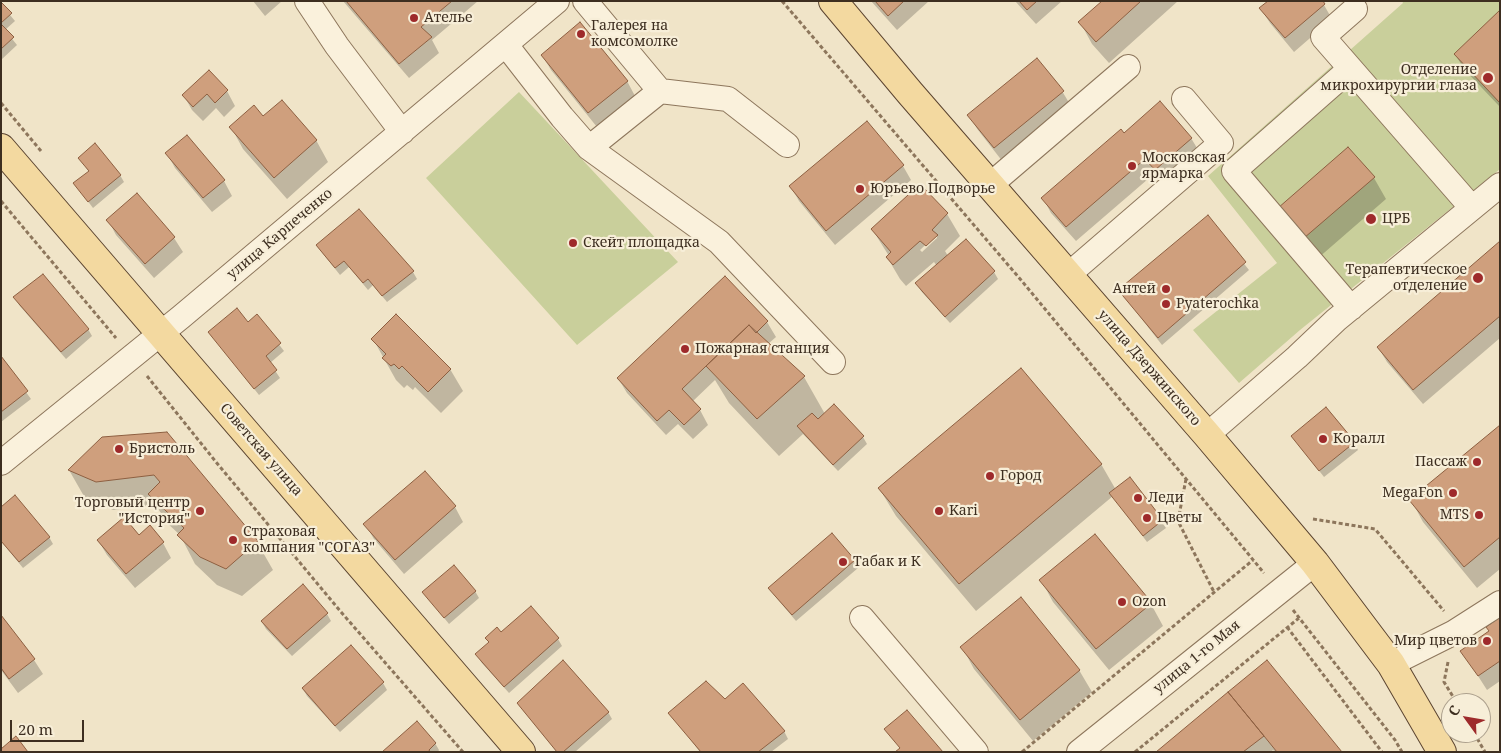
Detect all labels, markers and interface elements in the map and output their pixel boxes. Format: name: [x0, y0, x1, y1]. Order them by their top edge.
place label: Ателье: [424, 10, 472, 26]
marker: Ателье: [408, 12, 420, 24]
place label: Галерея на комсомолке: [591, 18, 678, 50]
marker: Галерея на комсомолке: [575, 28, 587, 40]
place label: Отделение микрохирургии глаза: [1320, 62, 1477, 94]
marker: Отделение микрохирургии глаза: [1481, 71, 1495, 85]
place label: Московская ярмарка: [1142, 150, 1226, 182]
marker: Московская ярмарка: [1126, 160, 1138, 172]
place label: Юрьево Подворье: [870, 181, 995, 197]
marker: Юрьево Подворье: [854, 183, 866, 195]
street label: улица Карпеченко: [224, 185, 336, 283]
place label: ЦРБ: [1382, 211, 1410, 227]
marker: ЦРБ: [1364, 212, 1378, 226]
place label: Скейт площадка: [583, 235, 700, 251]
marker: Скейт площадка: [567, 237, 579, 249]
place label: Терапевтическое отделение: [1345, 262, 1467, 294]
marker: Терапевтическое отделение: [1471, 271, 1485, 285]
place label: Антей: [1112, 281, 1156, 297]
marker: Антей: [1160, 283, 1172, 295]
place label: Pyaterochka: [1176, 296, 1259, 312]
marker: Pyaterochka: [1160, 298, 1172, 310]
street label: улица Дзержинского: [1094, 307, 1204, 429]
place label: Пожарная станция: [695, 341, 830, 357]
marker: Пожарная станция: [679, 343, 691, 355]
street label: Советская улица: [216, 400, 306, 500]
place label: Коралл: [1333, 431, 1385, 447]
marker: Коралл: [1317, 433, 1329, 445]
place label: Бристоль: [129, 441, 195, 457]
marker: Бристоль: [113, 443, 125, 455]
place label: Пассаж: [1415, 454, 1467, 470]
marker: Пассаж: [1471, 456, 1483, 468]
place label: Город: [1000, 468, 1042, 484]
marker: Город: [984, 470, 996, 482]
place label: MegaFon: [1382, 485, 1443, 501]
marker: MegaFon: [1447, 487, 1459, 499]
place label: Леди: [1148, 490, 1184, 506]
marker: Леди: [1132, 492, 1144, 504]
place label: Торговый центр "История": [75, 495, 190, 528]
place label: Kari: [949, 503, 978, 519]
marker: Торговый центр "История": [194, 505, 206, 517]
marker: Kari: [933, 505, 945, 517]
place label: MTS: [1440, 507, 1469, 523]
marker: MTS: [1473, 509, 1485, 521]
place label: Цветы: [1157, 510, 1202, 526]
marker: Цветы: [1141, 512, 1153, 524]
place label: Страховая компания "СОГАЗ": [243, 524, 375, 556]
marker: Страховая компания "СОГАЗ": [227, 534, 239, 546]
place label: Табак и К: [853, 554, 921, 570]
marker: Табак и К: [837, 556, 849, 568]
place label: Ozon: [1132, 594, 1167, 610]
marker: Ozon: [1116, 596, 1128, 608]
street label: улица 1-го Мая: [1150, 617, 1244, 697]
place label: Мир цветов: [1394, 633, 1477, 649]
marker: Мир цветов: [1481, 635, 1493, 647]
north arrow: [1441, 693, 1491, 743]
text: С: [1443, 701, 1464, 719]
scale bar: [12, 710, 86, 742]
text: 20 m: [18, 719, 53, 739]

